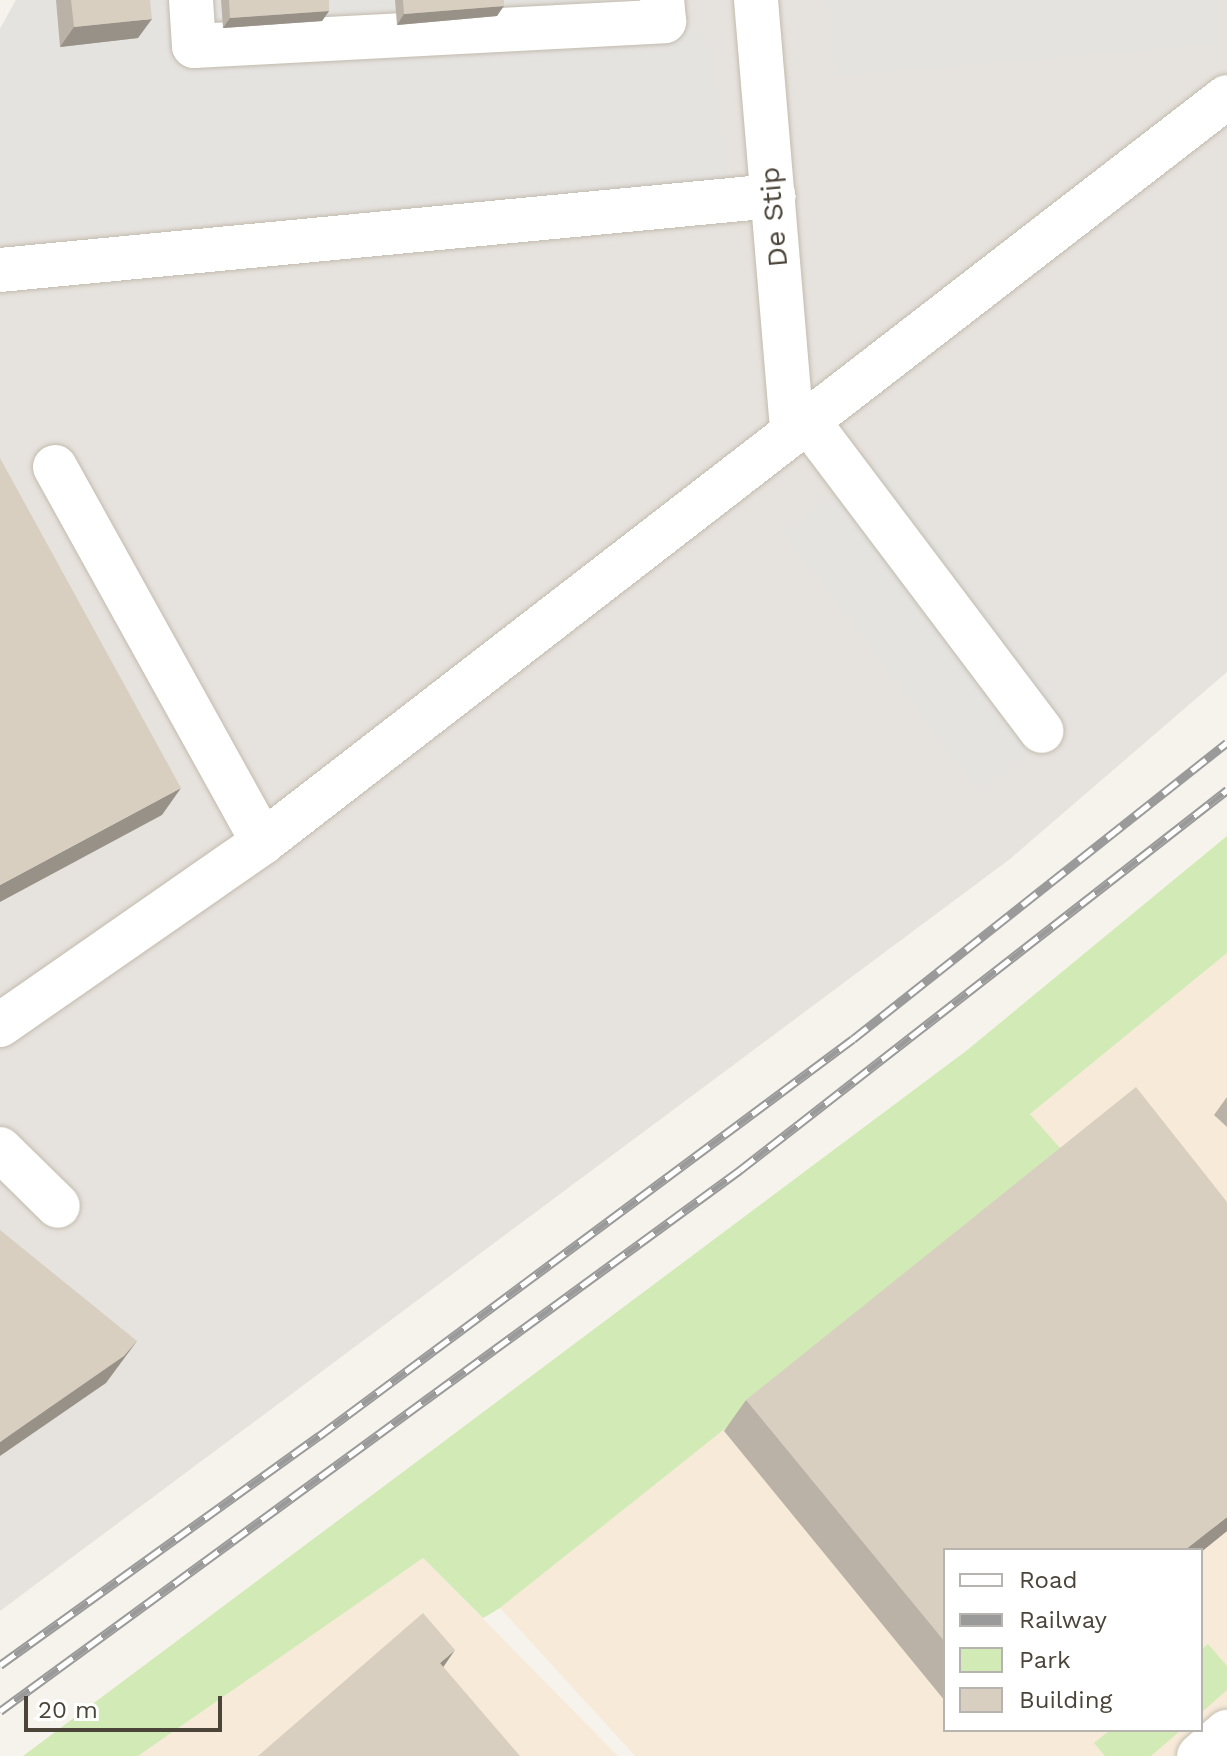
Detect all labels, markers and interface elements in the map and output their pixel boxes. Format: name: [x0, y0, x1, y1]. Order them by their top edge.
street label: De Stip: [753, 165, 795, 269]
legend: [943, 1548, 1203, 1732]
text: Road: [1019, 1566, 1078, 1594]
text: Railway: [1019, 1606, 1107, 1634]
text: Park: [1019, 1646, 1071, 1674]
scale bar: [28, 1680, 226, 1730]
text: Building: [1019, 1686, 1112, 1714]
text: 20 m: [38, 1696, 98, 1724]

